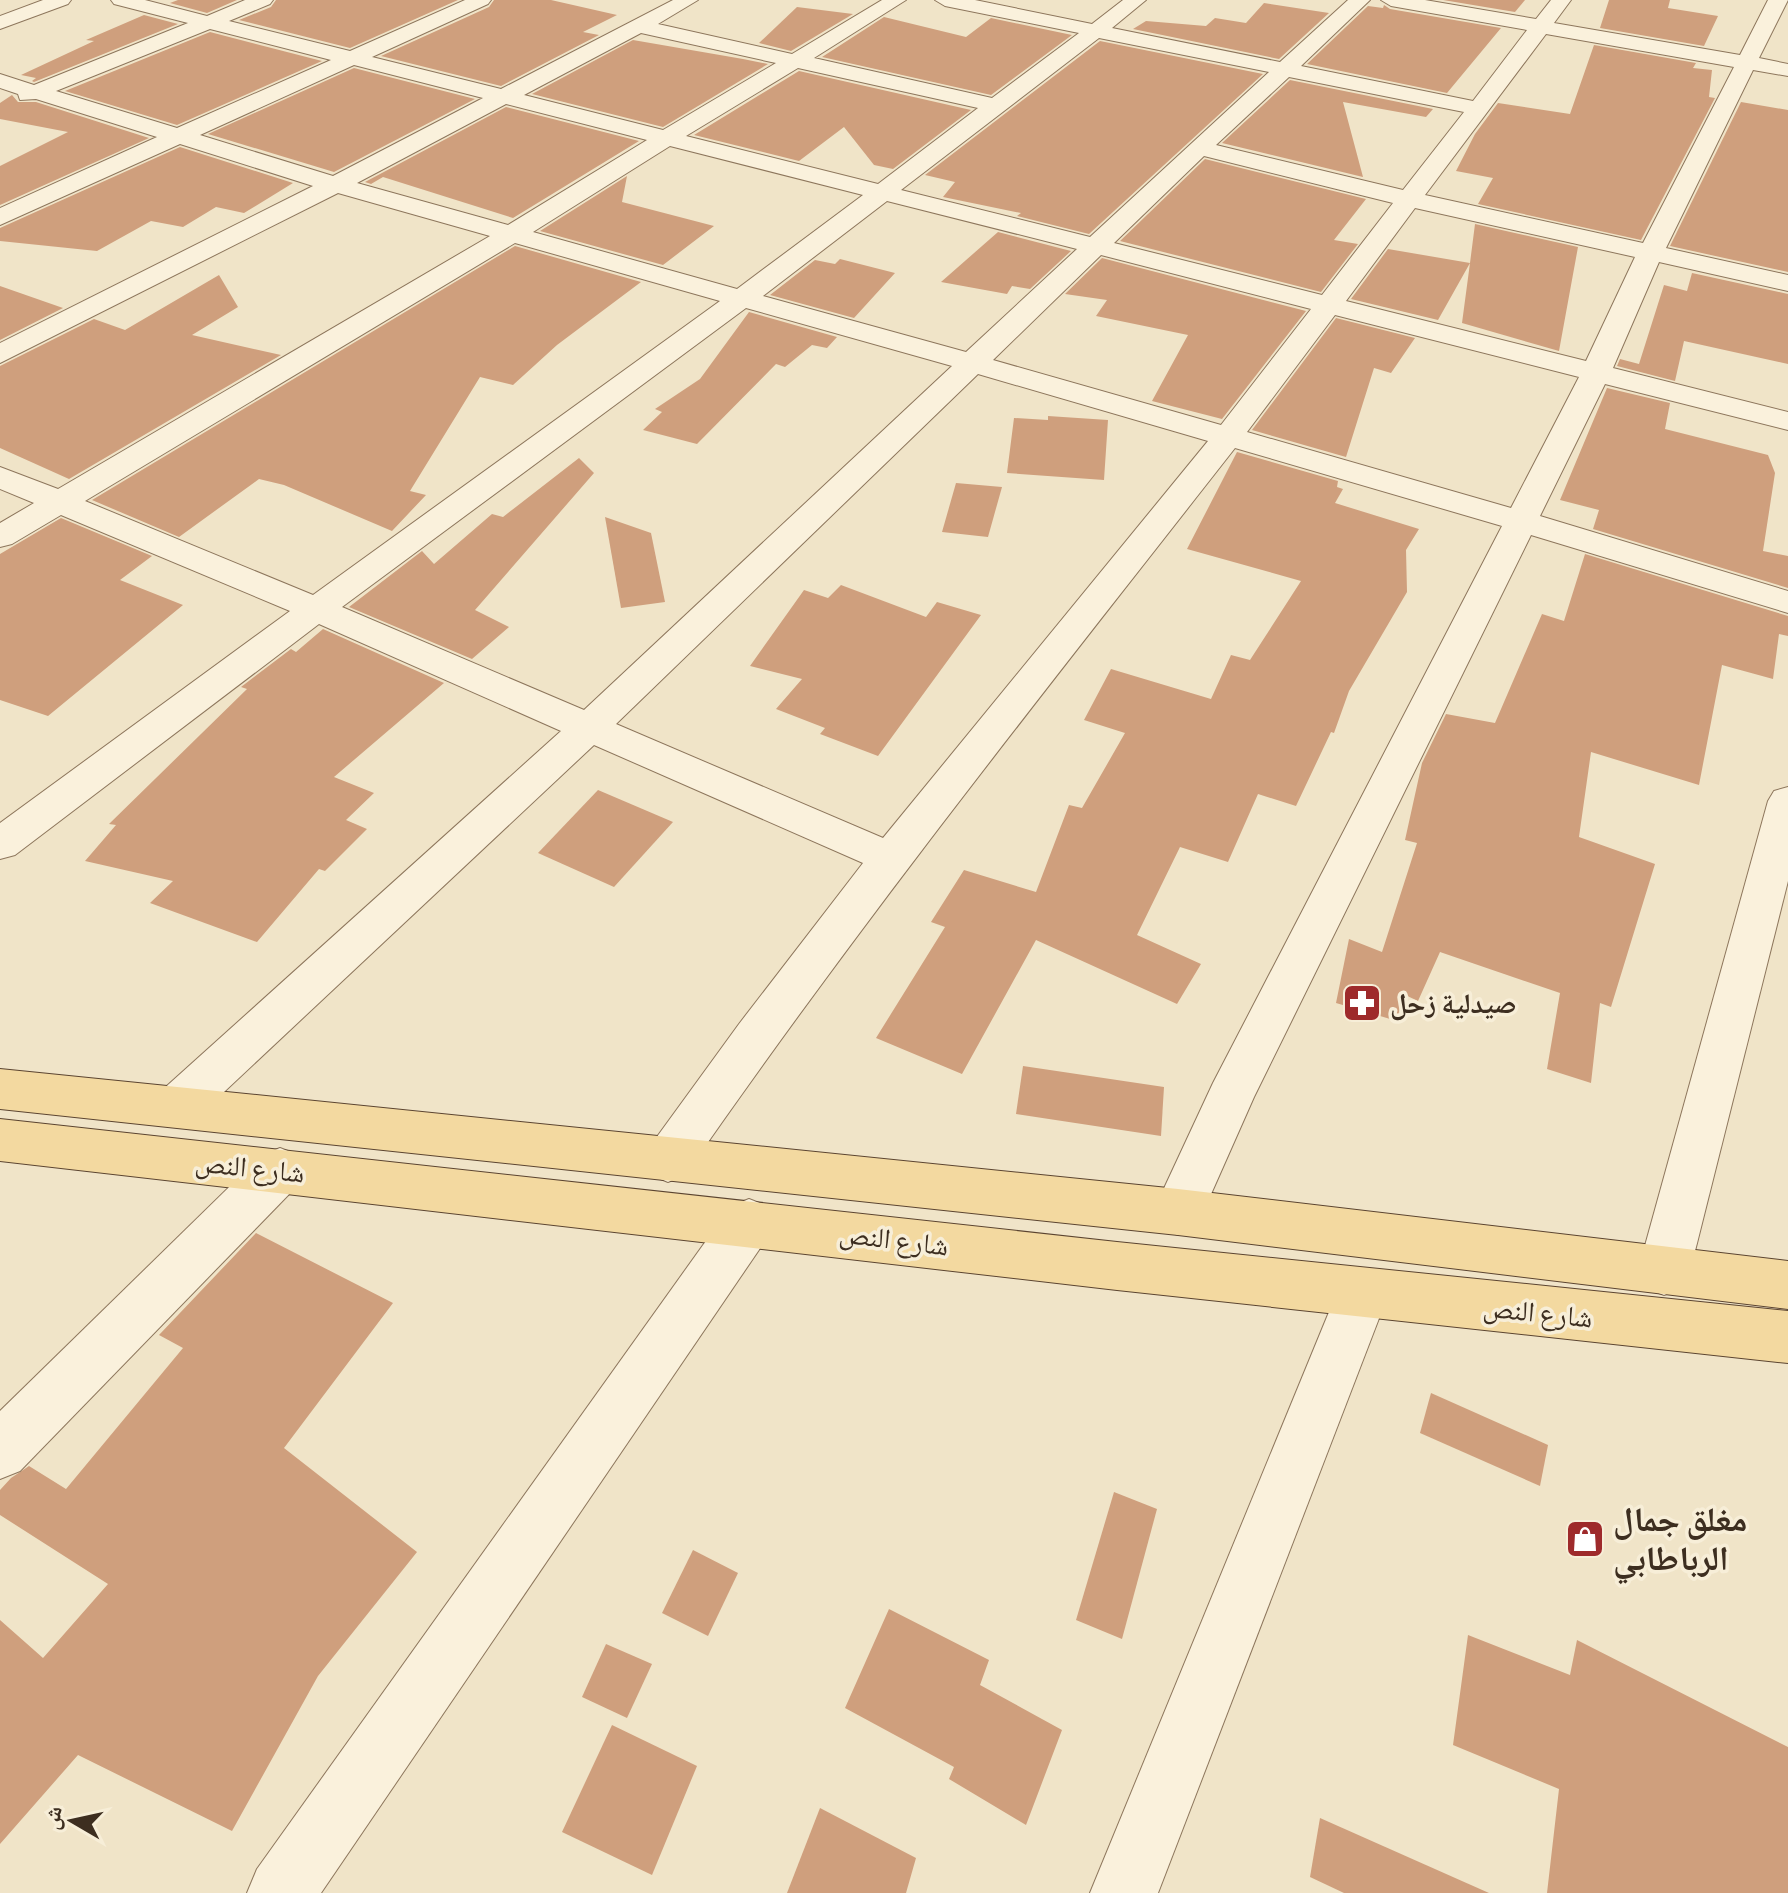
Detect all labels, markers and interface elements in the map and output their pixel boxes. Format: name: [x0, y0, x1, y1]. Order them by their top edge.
pharmacy icon: صيدلية زحل: [1341, 982, 1383, 1024]
place label: صيدلية زحل: [1390, 988, 1517, 1021]
street label: شارع النص: [193, 1146, 306, 1191]
street label: شارع النص: [837, 1217, 950, 1264]
street label: شارع النص: [1481, 1291, 1594, 1336]
place label: مغلق جمال الرباطابي: [1613, 1501, 1747, 1585]
shop icon: مغلق جمال الرباطابي: [1564, 1518, 1606, 1560]
north arrow: [32, 1781, 112, 1861]
text: ش: [39, 1804, 68, 1832]

